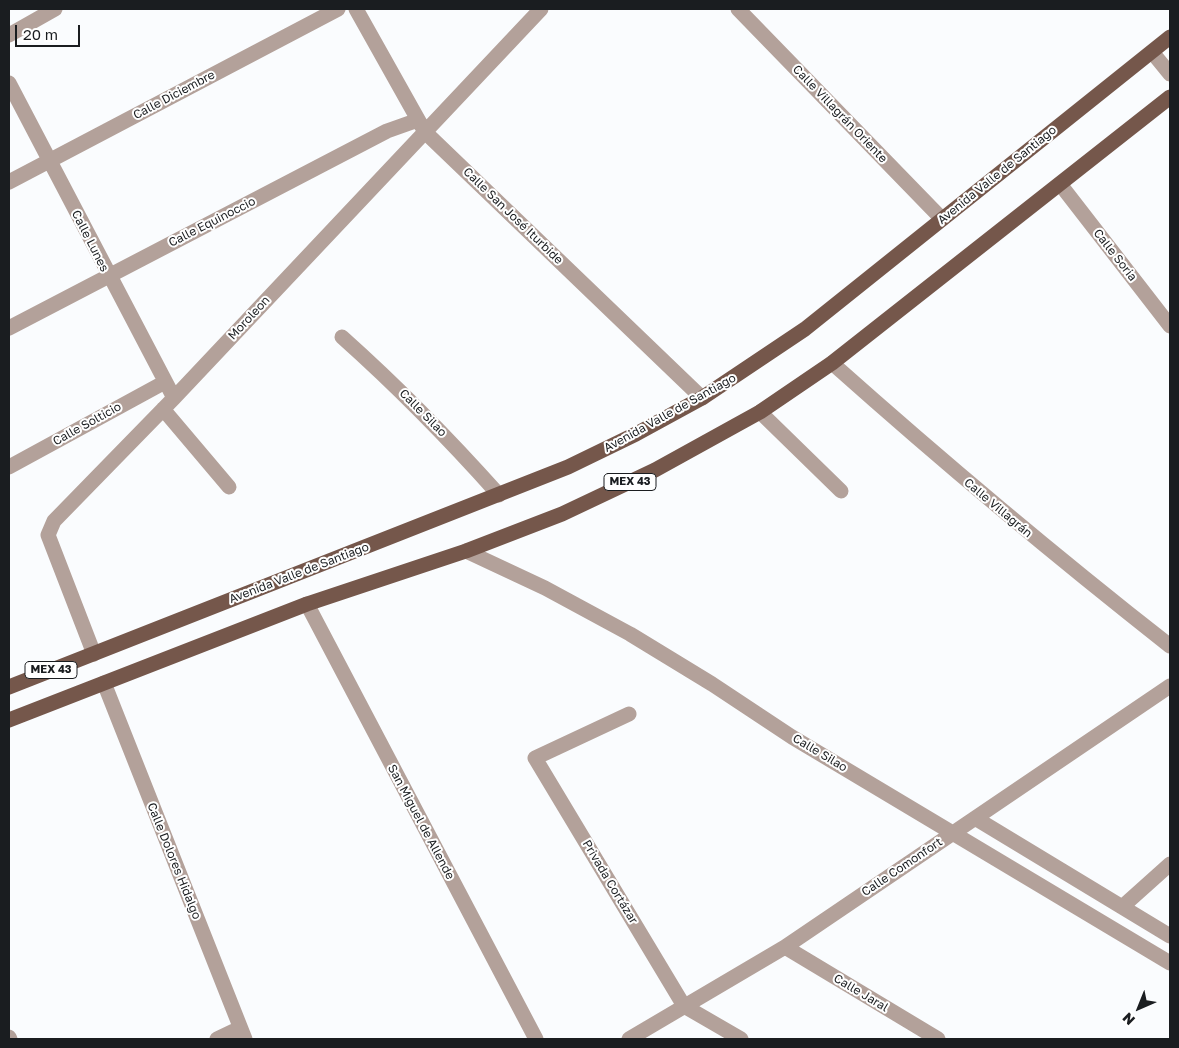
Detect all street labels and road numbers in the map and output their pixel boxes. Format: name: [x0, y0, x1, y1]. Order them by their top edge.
street label: Calle Villagrán Oriente: [790, 62, 890, 166]
street label: Calle Diciembre: [131, 67, 217, 123]
street label: Avenida Valle de Santiago: [935, 123, 1059, 227]
street label: Calle San José Iturbide: [460, 165, 566, 267]
street label: Calle Equinoccio: [166, 194, 258, 250]
street label: Calle Lunes: [68, 208, 112, 274]
street label: Calle Soria: [1090, 226, 1140, 284]
street label: Moroleon: [225, 293, 273, 343]
street label: Avenida Valle de Santiago: [602, 371, 738, 455]
street label: Calle Silao: [396, 386, 450, 440]
street label: Calle Solticio: [50, 399, 124, 449]
road number: MEX 43: [604, 474, 656, 491]
street label: Calle Villagrán: [961, 475, 1035, 541]
street label: Avenida Valle de Santiago: [227, 540, 371, 606]
road number: MEX 43: [25, 662, 77, 678]
street label: Calle Silao: [790, 731, 850, 775]
street label: San Miguel de Allende: [385, 762, 457, 882]
street label: Calle Dolores Hidalgo: [144, 801, 204, 921]
street label: Calle Comonfort: [859, 835, 945, 899]
street label: Privada Cortázar: [579, 837, 641, 927]
street label: Calle Jaral: [831, 971, 891, 1015]

